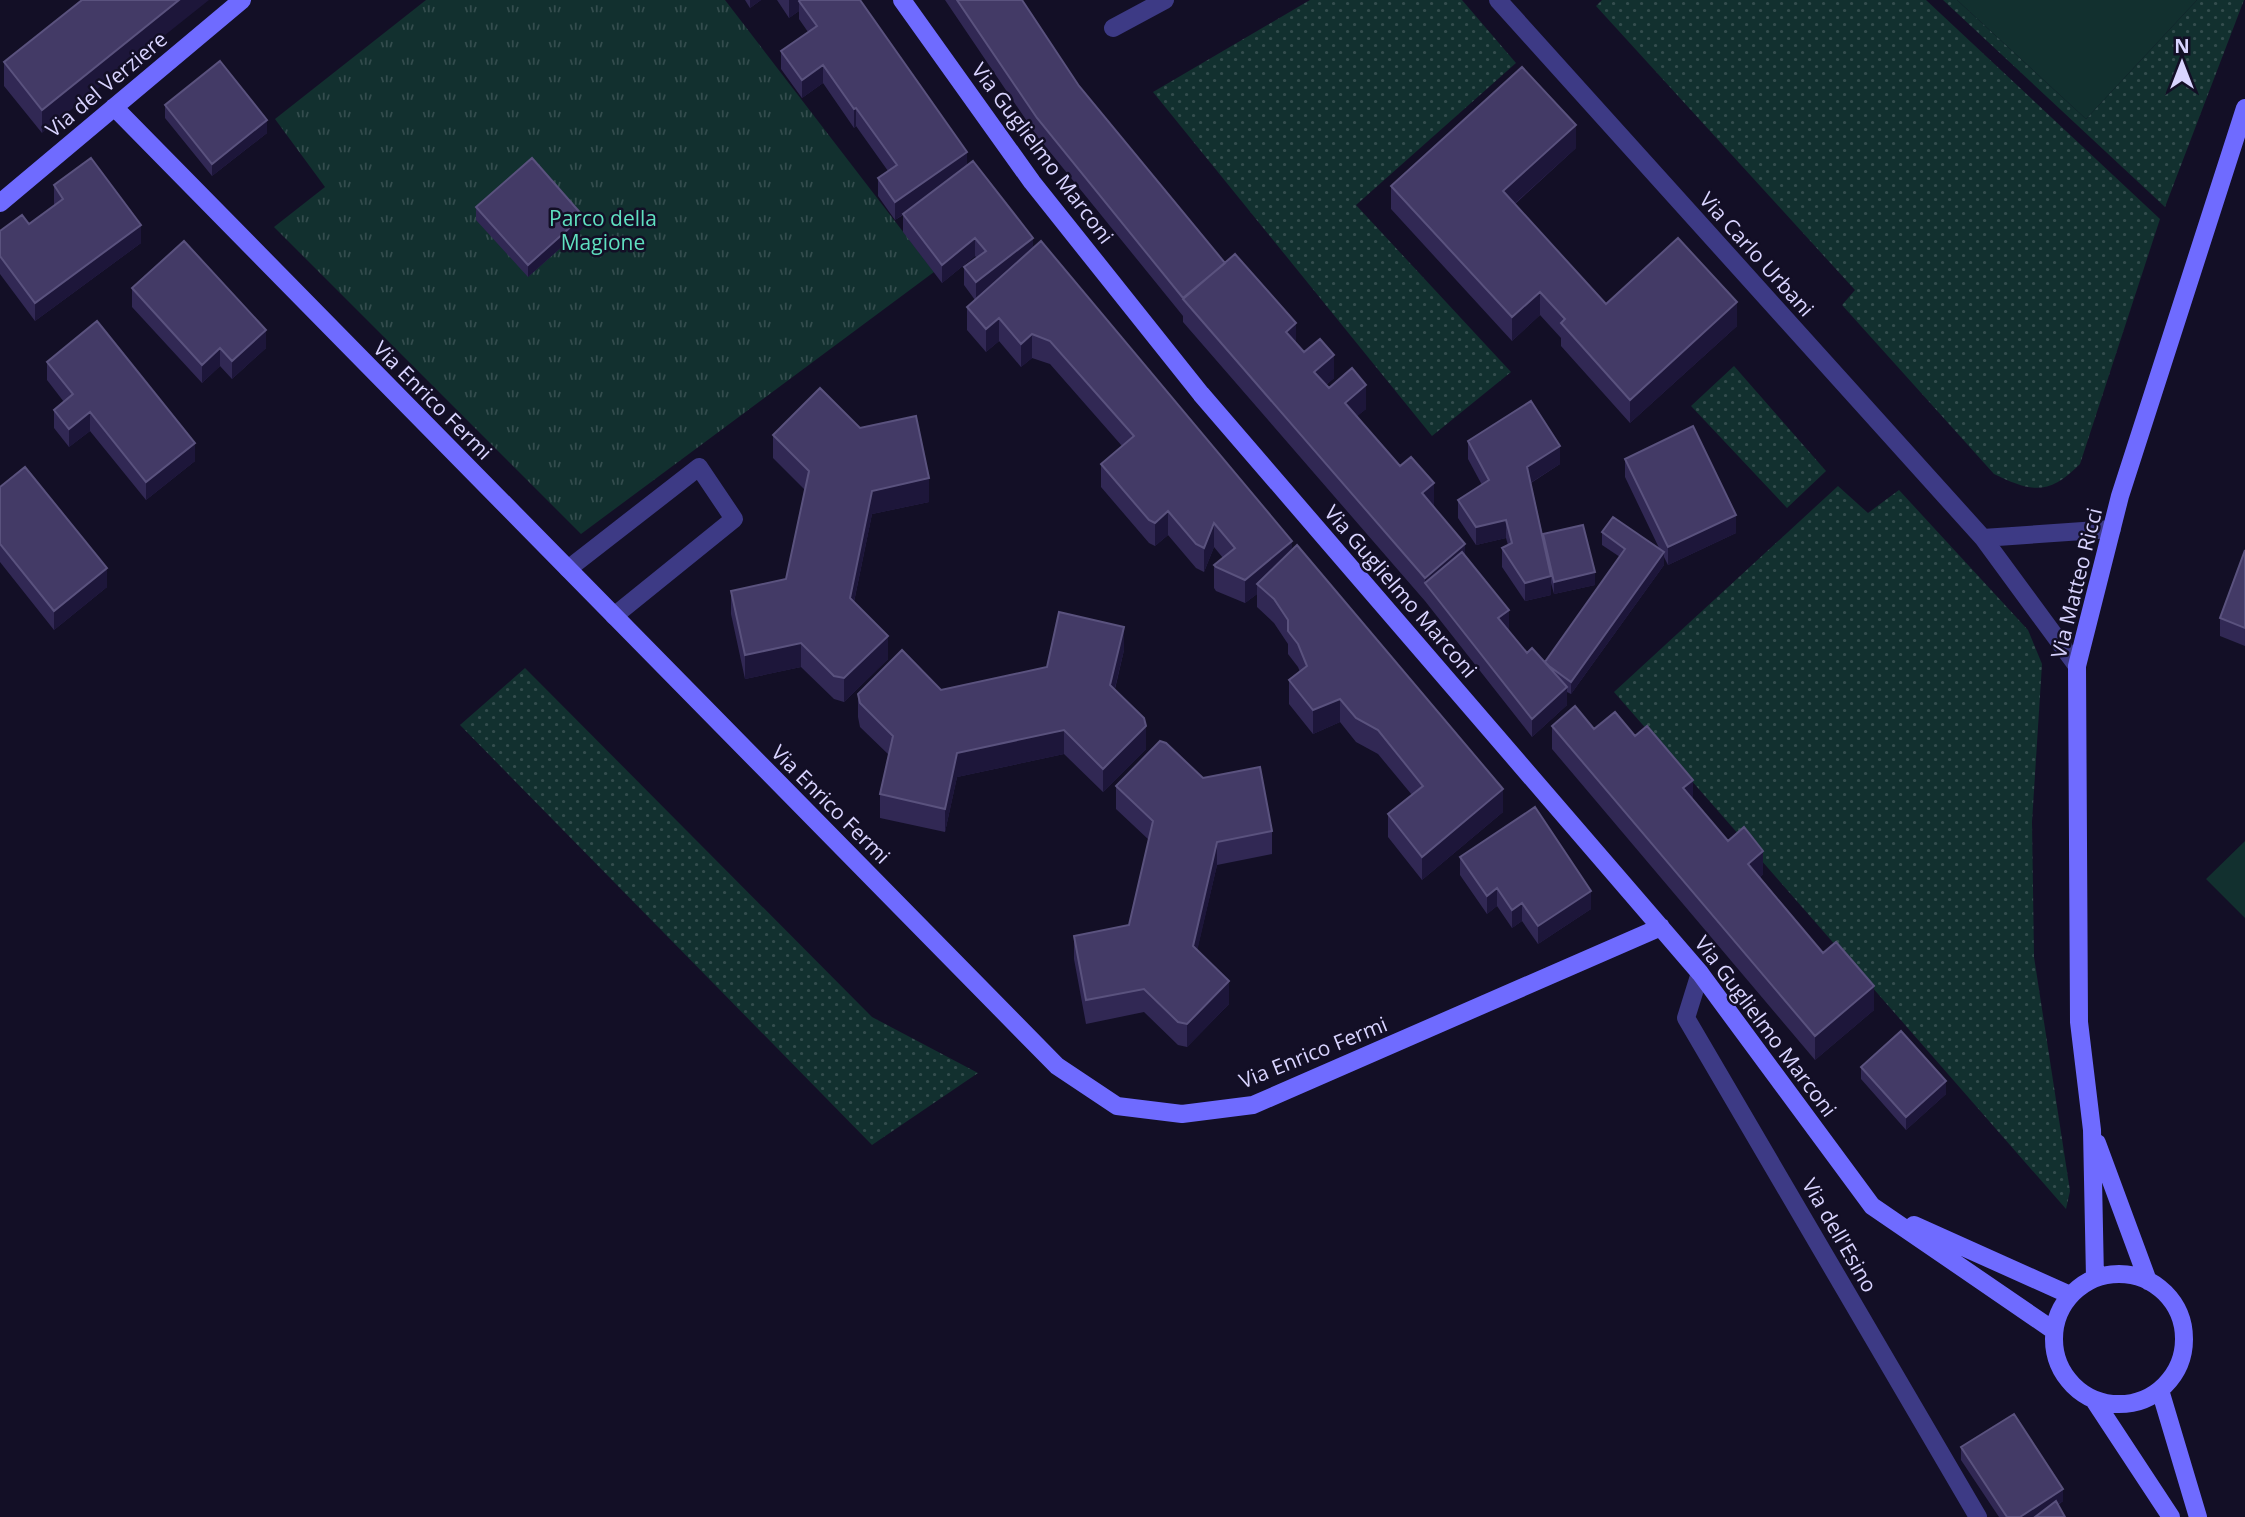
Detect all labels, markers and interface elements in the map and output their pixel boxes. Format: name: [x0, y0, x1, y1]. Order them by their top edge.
street label: Via del Verziere: [39, 25, 173, 143]
north arrow: [2147, 28, 2217, 98]
text: N: [2174, 33, 2190, 59]
street label: Via Guglielmo Marconi: [966, 57, 1120, 249]
street label: Via Carlo Urbani: [1694, 186, 1820, 322]
park label: Parco della Magione: [549, 204, 657, 256]
street label: Via Enrico Fermi: [367, 334, 499, 466]
street label: Via Guglielmo Marconi: [1318, 499, 1484, 683]
street label: Via Matteo Ricci: [2044, 505, 2108, 661]
street label: Via Enrico Fermi: [765, 738, 897, 870]
street label: Via Guglielmo Marconi: [1689, 930, 1843, 1122]
street label: Via Enrico Fermi: [1235, 1010, 1391, 1094]
street label: Via dell'Esino: [1796, 1173, 1884, 1297]

